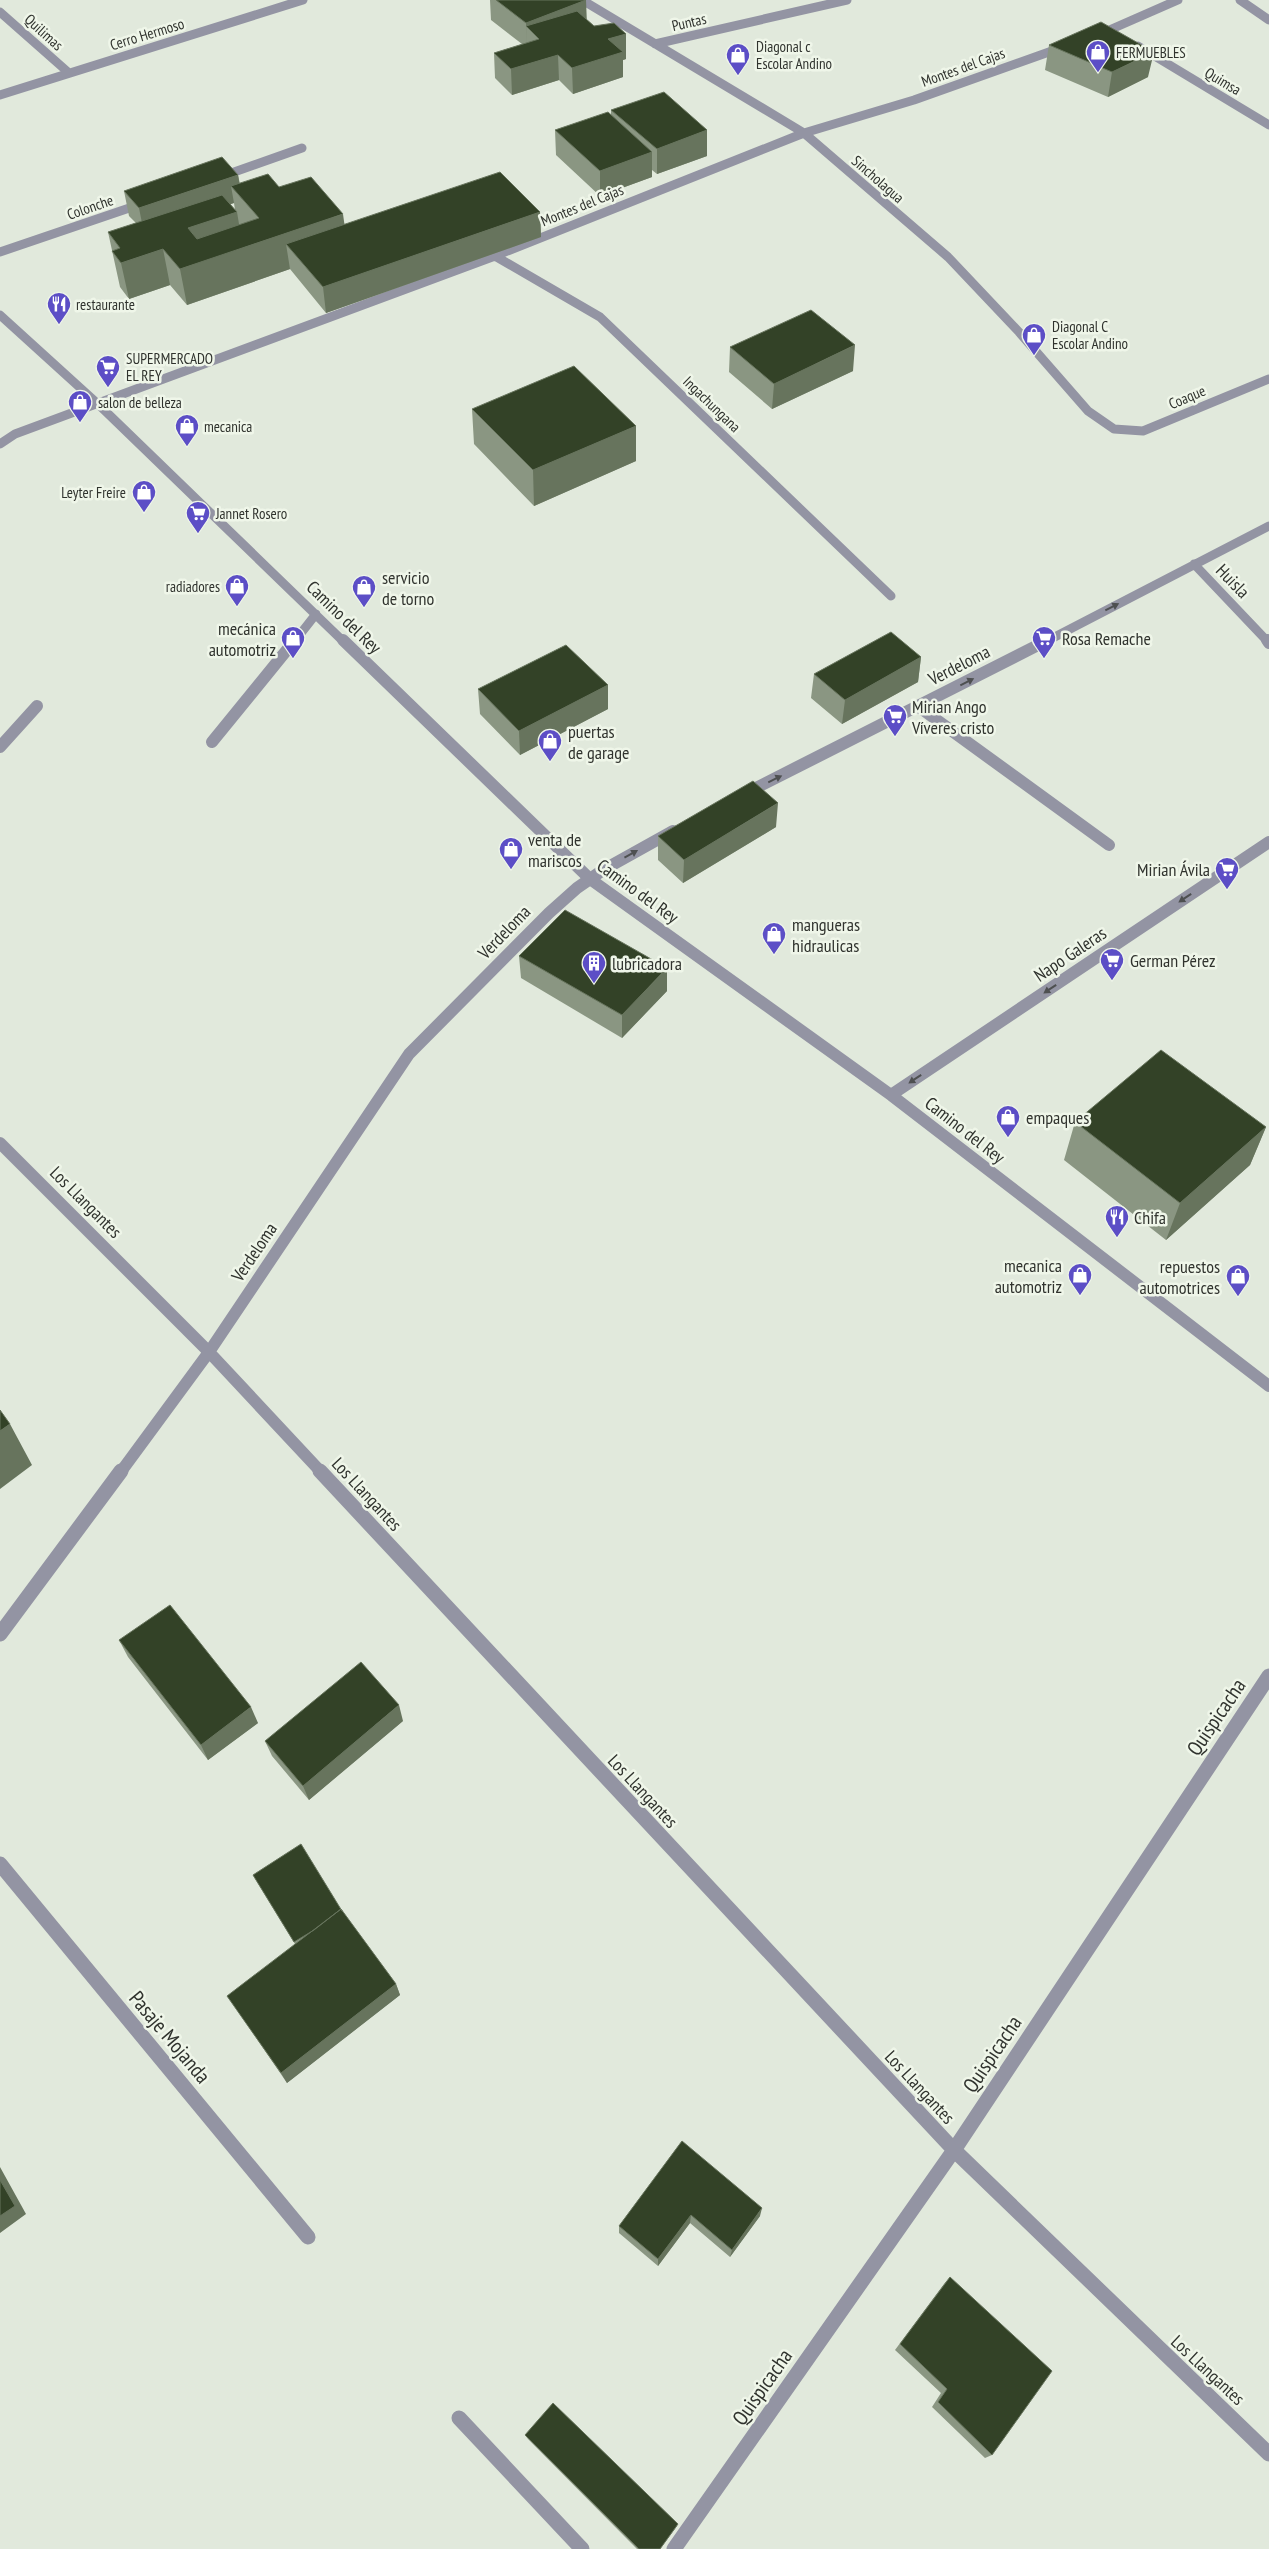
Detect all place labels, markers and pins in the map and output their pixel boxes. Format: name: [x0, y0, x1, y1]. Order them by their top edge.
place label: Diagonal c Escolar Andino: [756, 37, 832, 73]
shop icon: FERMUEBLES: [1085, 39, 1111, 73]
shop icon: Diagonal c Escolar Andino: [725, 42, 751, 76]
place label: FERMUEBLES: [1116, 43, 1186, 62]
restaurant icon: restaurante: [46, 291, 72, 325]
place label: restaurante: [76, 295, 135, 314]
place label: Diagonal C Escolar Andino: [1052, 317, 1128, 353]
shop icon: Diagonal C Escolar Andino: [1021, 322, 1047, 356]
place label: SUPERMERCADO EL REY: [126, 349, 213, 385]
supermarket icon: SUPERMERCADO EL REY: [95, 354, 121, 388]
shop icon: salon de belleza: [67, 389, 93, 423]
place label: salon de belleza: [98, 393, 182, 412]
shop icon: mecanica: [174, 413, 200, 447]
place label: mecanica: [204, 417, 252, 436]
shop icon: Leyter Freire: [131, 479, 157, 513]
place label: Leyter Freire: [61, 483, 126, 502]
supermarket icon: Jannet Rosero: [185, 500, 211, 534]
place label: Jannet Rosero: [215, 504, 287, 523]
place label: servicio de torno: [382, 566, 434, 610]
shop icon: radiadores: [224, 573, 250, 607]
shop icon: servicio de torno: [351, 574, 377, 608]
place label: radiadores: [166, 577, 220, 596]
place label: mecánica automotriz: [209, 617, 276, 661]
shop icon: mecánica automotriz: [280, 625, 306, 659]
supermarket icon: Rosa Remache: [1031, 625, 1057, 659]
place label: Rosa Remache: [1062, 627, 1151, 650]
place label: Mirian Ango Víveres cristo: [911, 695, 994, 739]
supermarket icon: Mirian Ango Víveres cristo: [882, 703, 908, 737]
place label: puertas de garage: [568, 720, 629, 764]
shop icon: puertas de garage: [537, 728, 563, 762]
place label: venta de mariscos: [528, 828, 582, 872]
shop icon: venta de mariscos: [498, 836, 524, 870]
supermarket icon: Mirian Ávila: [1214, 856, 1240, 890]
place label: Mirian Ávila: [1137, 858, 1210, 881]
place label: mangueras hidraulicas: [792, 913, 860, 957]
shop icon: mangueras hidraulicas: [761, 921, 787, 955]
supermarket icon: German Pérez: [1099, 947, 1125, 981]
place label: German Pérez: [1130, 949, 1216, 972]
building icon: lubricadora: [581, 950, 607, 984]
place label: lubricadora: [612, 952, 682, 975]
shop icon: empaques: [995, 1104, 1021, 1138]
place label: empaques: [1026, 1106, 1089, 1129]
restaurant icon: Chifa: [1104, 1204, 1130, 1238]
place label: Chifa: [1134, 1206, 1166, 1229]
place label: mecanica automotriz: [995, 1254, 1062, 1298]
place label: repuestos automotrices: [1140, 1255, 1220, 1299]
shop icon: mecanica automotriz: [1067, 1262, 1093, 1296]
shop icon: repuestos automotrices: [1225, 1263, 1251, 1297]

